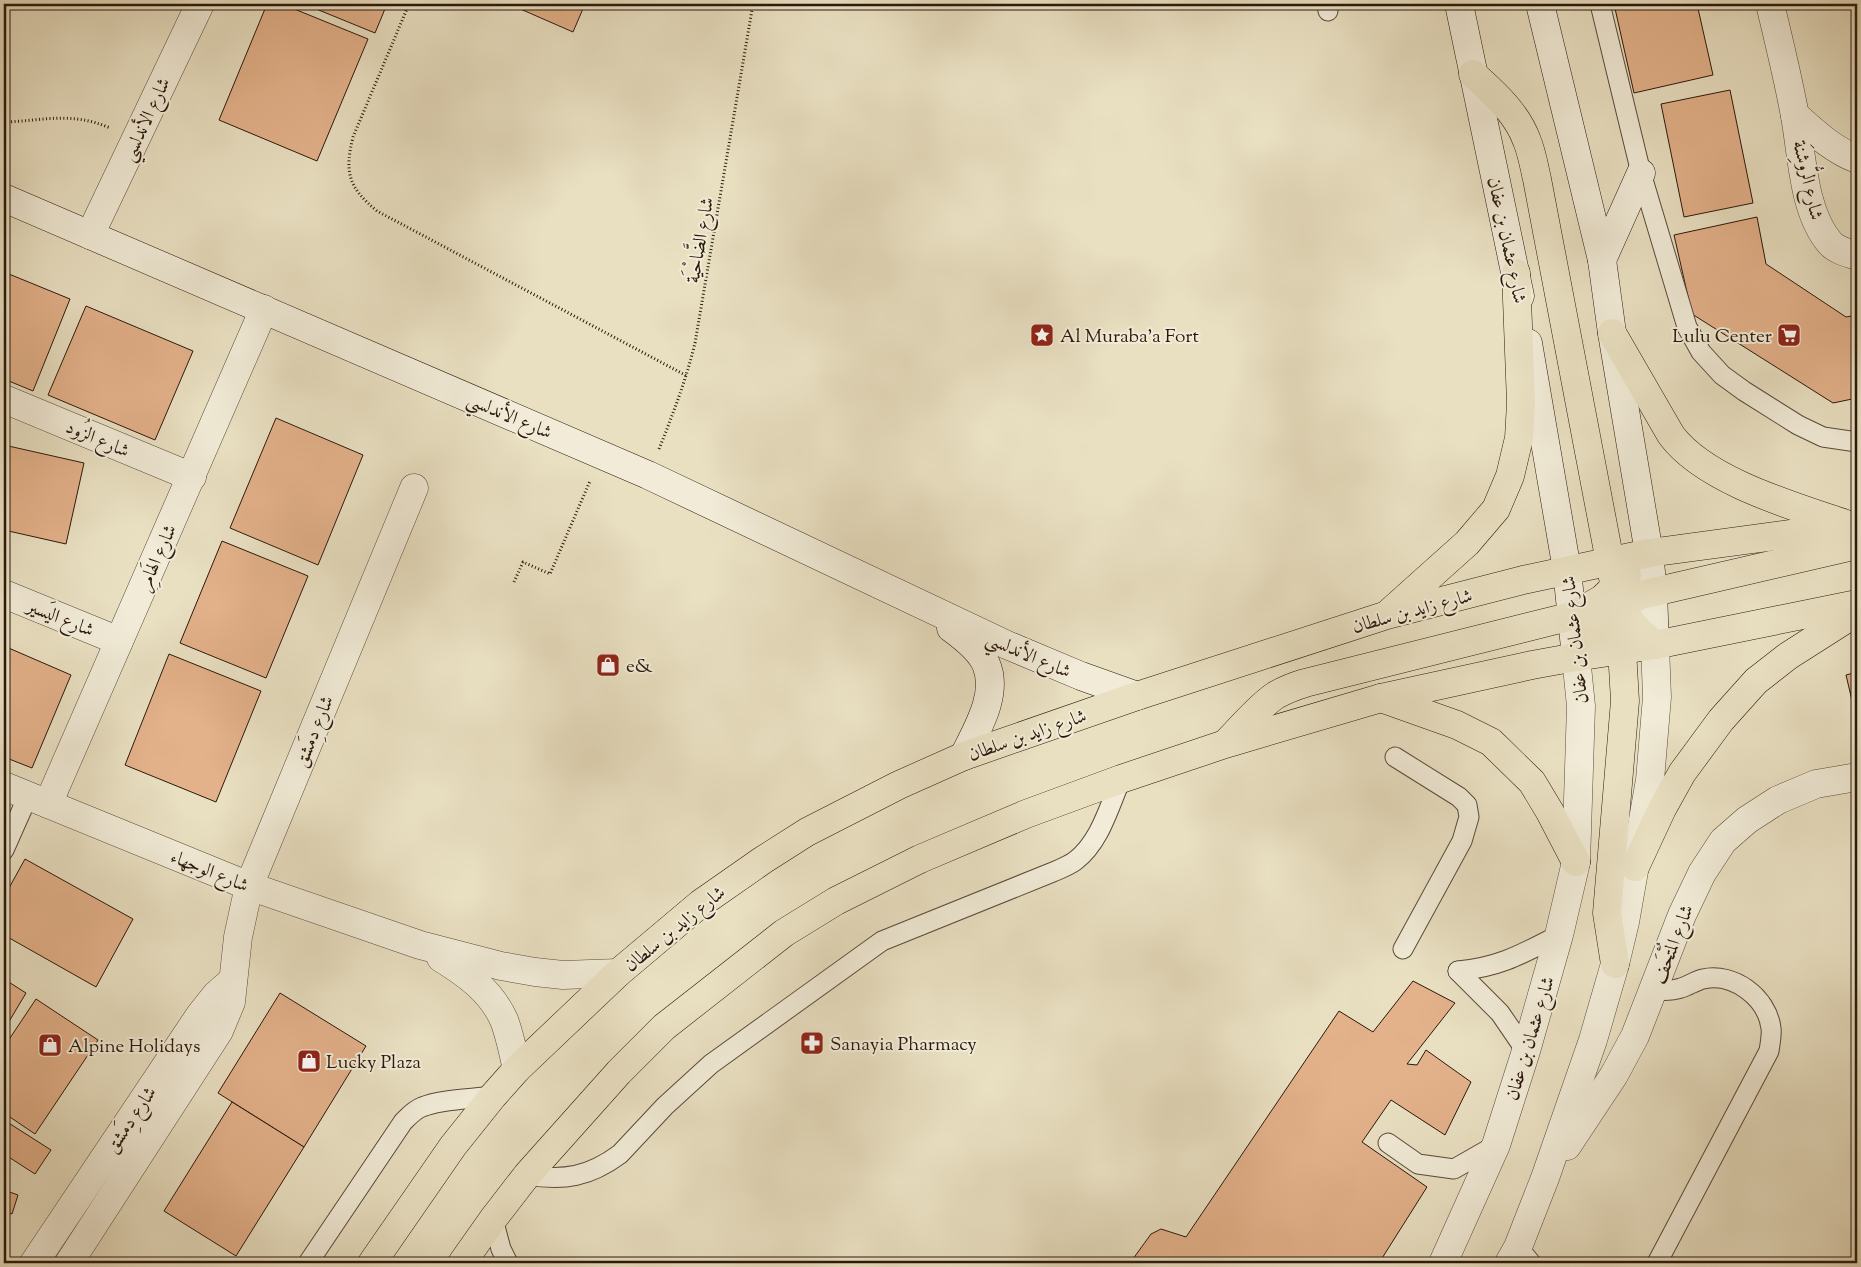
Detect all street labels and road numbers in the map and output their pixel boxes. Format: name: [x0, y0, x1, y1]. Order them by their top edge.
street label: شارع الأندلسي: [114, 73, 180, 167]
street label: شارع الرُّوشِنَة: [1783, 137, 1835, 223]
street label: شارع عثمان بن عفان: [1479, 175, 1532, 306]
street label: شارع الضَّاحْيَة: [676, 194, 722, 286]
street label: شارع الأندلسي: [461, 385, 557, 449]
street label: شارع الزُود: [61, 411, 135, 466]
street label: شارع الهَامِر: [130, 520, 186, 596]
street label: شارع عثمان بن عفان: [1556, 574, 1597, 705]
street label: شارع زايد بن سلطان: [1349, 583, 1476, 641]
street label: شارع اليَسير: [21, 591, 98, 645]
street label: شارع الأندلسي: [980, 624, 1076, 688]
street label: شارع دِمَشق: [287, 691, 343, 772]
street label: شارع زايد بن سلطان: [965, 703, 1091, 769]
street label: شارع الوجهاء: [166, 844, 252, 900]
street label: شارع زايد بن سلطان: [619, 881, 732, 979]
street label: شارع المُتْحَف: [1643, 900, 1702, 989]
street label: شارع عثمان بن عفان: [1500, 973, 1563, 1104]
street label: شارع دِمَشق: [98, 1081, 165, 1160]

